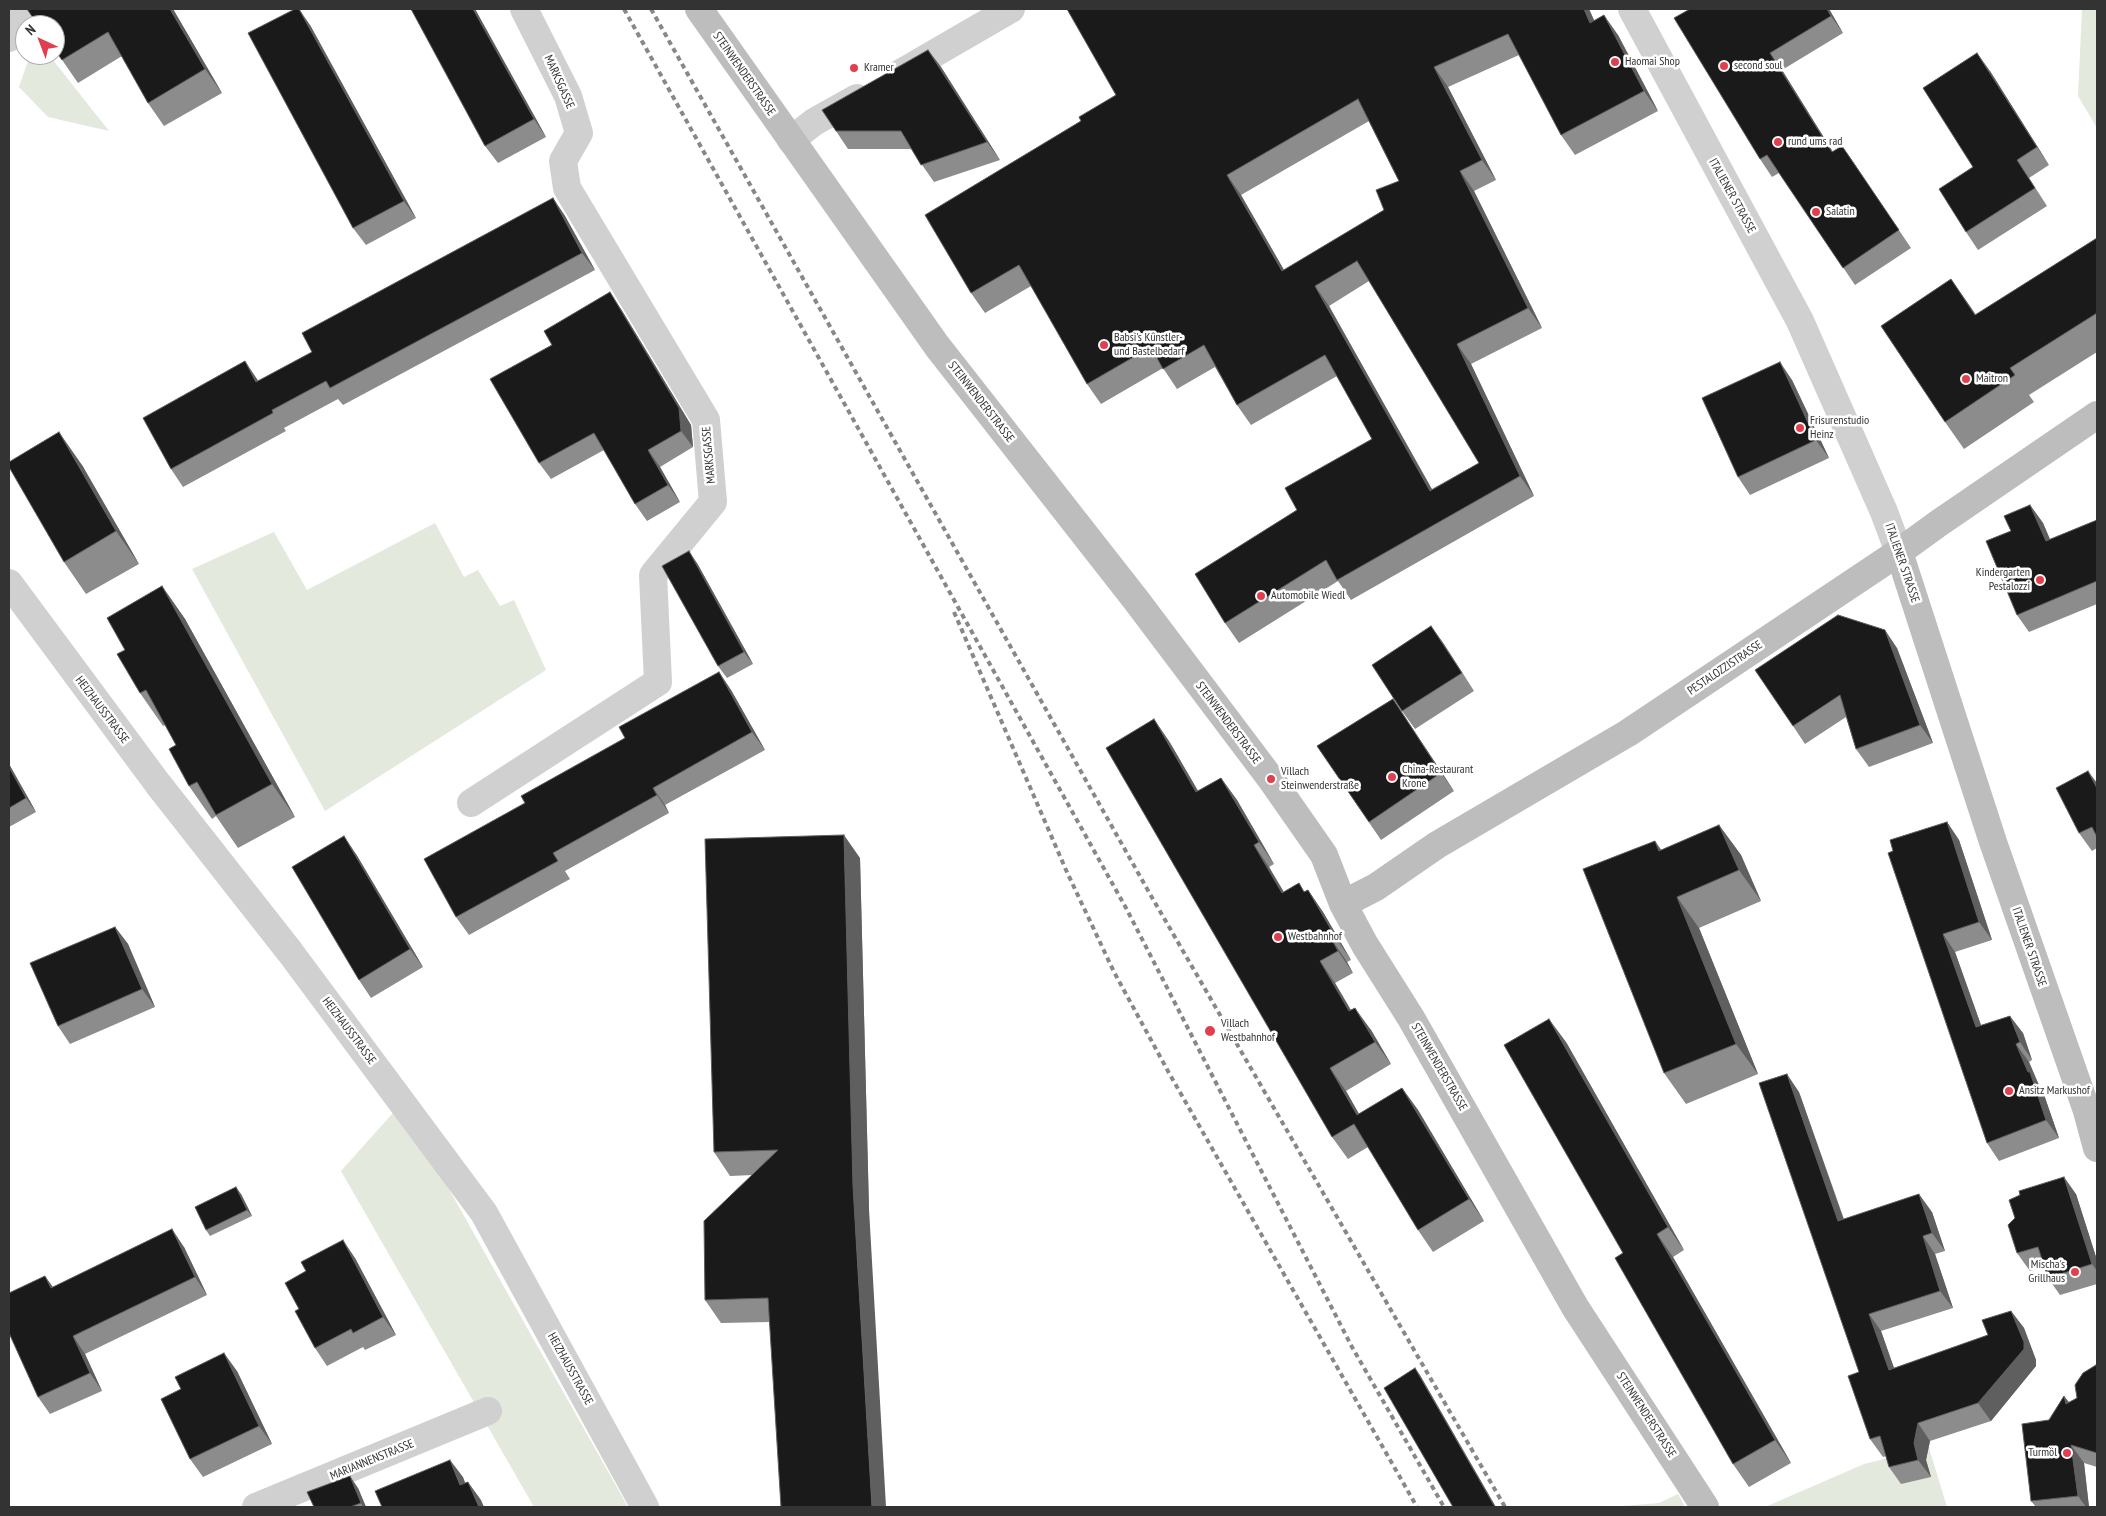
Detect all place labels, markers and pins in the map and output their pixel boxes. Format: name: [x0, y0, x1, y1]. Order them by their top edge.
place label: Haomai Shop: [1625, 55, 1680, 69]
marker: Haomai Shop: [1609, 56, 1621, 68]
place label: second soul: [1734, 59, 1782, 73]
marker: second soul: [1718, 60, 1730, 72]
place label: Kramer: [864, 61, 894, 75]
marker: Kramer: [848, 62, 860, 74]
place label: rund ums rad: [1788, 135, 1842, 149]
marker: rund ums rad: [1772, 136, 1784, 148]
place label: Salatin: [1826, 205, 1855, 219]
marker: Salatin: [1810, 206, 1822, 218]
place label: Babsi's Künstler- und Bastelbedarf: [1114, 331, 1184, 359]
marker: Babsi's Künstler- und Bastelbedarf: [1098, 339, 1110, 351]
place label: Maitron: [1976, 372, 2008, 386]
marker: Maitron: [1960, 373, 1972, 385]
place label: Frisurenstudio Heinz: [1810, 414, 1869, 442]
marker: Frisurenstudio Heinz: [1794, 422, 1806, 434]
place label: Kindergarten Pestalozzi: [1976, 566, 2030, 594]
marker: Kindergarten Pestalozzi: [2034, 574, 2046, 586]
place label: Automobile Wiedl: [1271, 589, 1345, 603]
marker: Automobile Wiedl: [1255, 590, 1267, 602]
place label: China-Restaurant Krone: [1402, 763, 1473, 791]
place label: Villach Steinwenderstraße: [1281, 765, 1359, 793]
marker: China-Restaurant Krone: [1386, 771, 1398, 783]
marker: Villach Steinwenderstraße: [1265, 773, 1277, 785]
place label: Westbahnhof: [1288, 930, 1342, 944]
marker: Westbahnhof: [1272, 931, 1284, 943]
place label: Villach Westbahnhof: [1221, 1017, 1275, 1045]
marker: Villach Westbahnhof: [1203, 1024, 1217, 1038]
place label: Ansitz Markushof: [2019, 1084, 2090, 1098]
marker: Ansitz Markushof: [2003, 1085, 2015, 1097]
place label: Mischa's Grillhaus: [2028, 1258, 2065, 1286]
marker: Mischa's Grillhaus: [2069, 1266, 2081, 1278]
place label: Turmöl: [2028, 1446, 2057, 1460]
marker: Turmöl: [2061, 1447, 2073, 1459]

